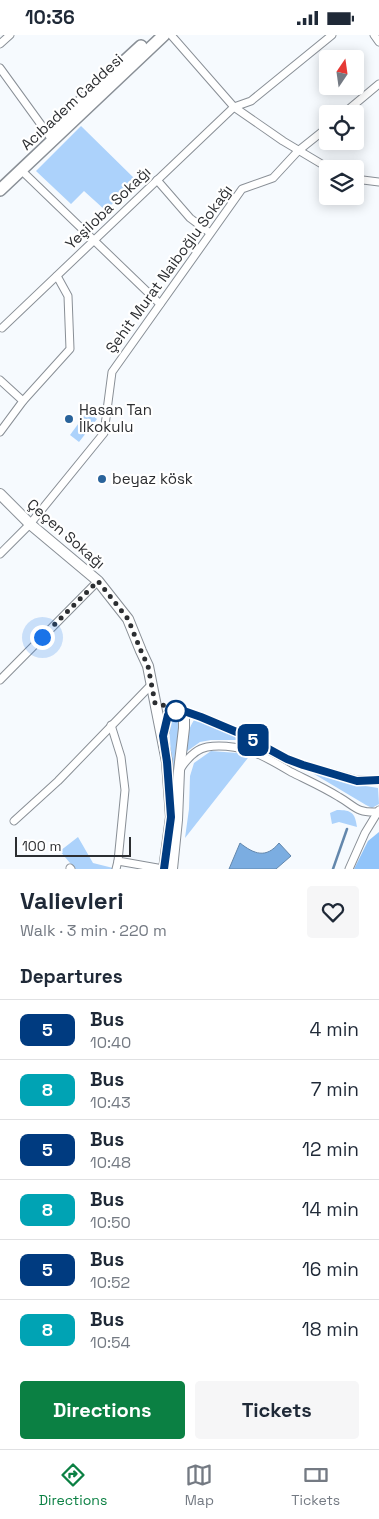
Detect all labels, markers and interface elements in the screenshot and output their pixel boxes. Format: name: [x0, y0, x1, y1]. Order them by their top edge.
text: 10:36: [25, 5, 75, 30]
street label: Acıbadem Caddesi: [16, 49, 127, 154]
north arrow: [319, 50, 364, 95]
map controls: [319, 50, 364, 205]
button: locate: [319, 105, 364, 150]
button: layers: [319, 160, 364, 205]
street label: Yeşiloba Sokağı: [61, 162, 154, 253]
street label: Şehit Murat Naiboğlu Sokağı: [101, 181, 236, 357]
place label: Hasan Tan İlkokulu: [79, 400, 152, 436]
marker: Hasan Tan İlkokulu: [63, 413, 75, 425]
place label: beyaz kösk: [112, 469, 193, 488]
marker: beyaz kösk: [96, 473, 108, 485]
street label: Çeçen Sokağı: [23, 494, 109, 573]
your location: [30, 625, 55, 650]
unlabelled marker: [165, 700, 187, 722]
line badge: 5: [237, 724, 269, 756]
text: 5: [248, 728, 258, 751]
scale bar: [15, 834, 131, 857]
text: 100 m: [22, 837, 61, 855]
text: Valievleri: [20, 885, 124, 916]
button: heart: [307, 886, 359, 938]
text: Walk · 3 min · 220 m: [20, 920, 167, 941]
text: Departures: [20, 964, 123, 989]
text: Bus: [90, 1007, 124, 1032]
text: 4 min: [310, 1017, 359, 1042]
text: 5: [42, 1018, 53, 1041]
text: 10:40: [90, 1032, 131, 1053]
text: Bus: [90, 1067, 124, 1092]
text: 7 min: [311, 1077, 359, 1102]
text: 8: [42, 1078, 53, 1101]
text: 10:43: [90, 1092, 131, 1113]
text: Bus: [90, 1127, 124, 1152]
text: 12 min: [302, 1137, 359, 1162]
text: 5: [42, 1138, 53, 1161]
text: 10:48: [90, 1152, 131, 1173]
text: Bus: [90, 1187, 124, 1212]
text: 14 min: [302, 1197, 359, 1222]
text: 8: [42, 1198, 53, 1221]
text: 10:50: [90, 1212, 131, 1233]
text: Bus: [90, 1247, 124, 1272]
text: 16 min: [302, 1257, 359, 1282]
text: 5: [42, 1258, 53, 1281]
text: 10:52: [90, 1272, 130, 1293]
text: Bus: [90, 1307, 124, 1332]
text: 18 min: [302, 1317, 359, 1342]
text: 8: [42, 1318, 53, 1341]
text: 10:54: [90, 1332, 131, 1353]
button: Directions: [20, 1381, 185, 1439]
button: Tickets: [195, 1381, 359, 1439]
tab: Directions: [39, 1461, 107, 1509]
tab: Map: [185, 1461, 214, 1509]
tab: Tickets: [291, 1461, 340, 1509]

